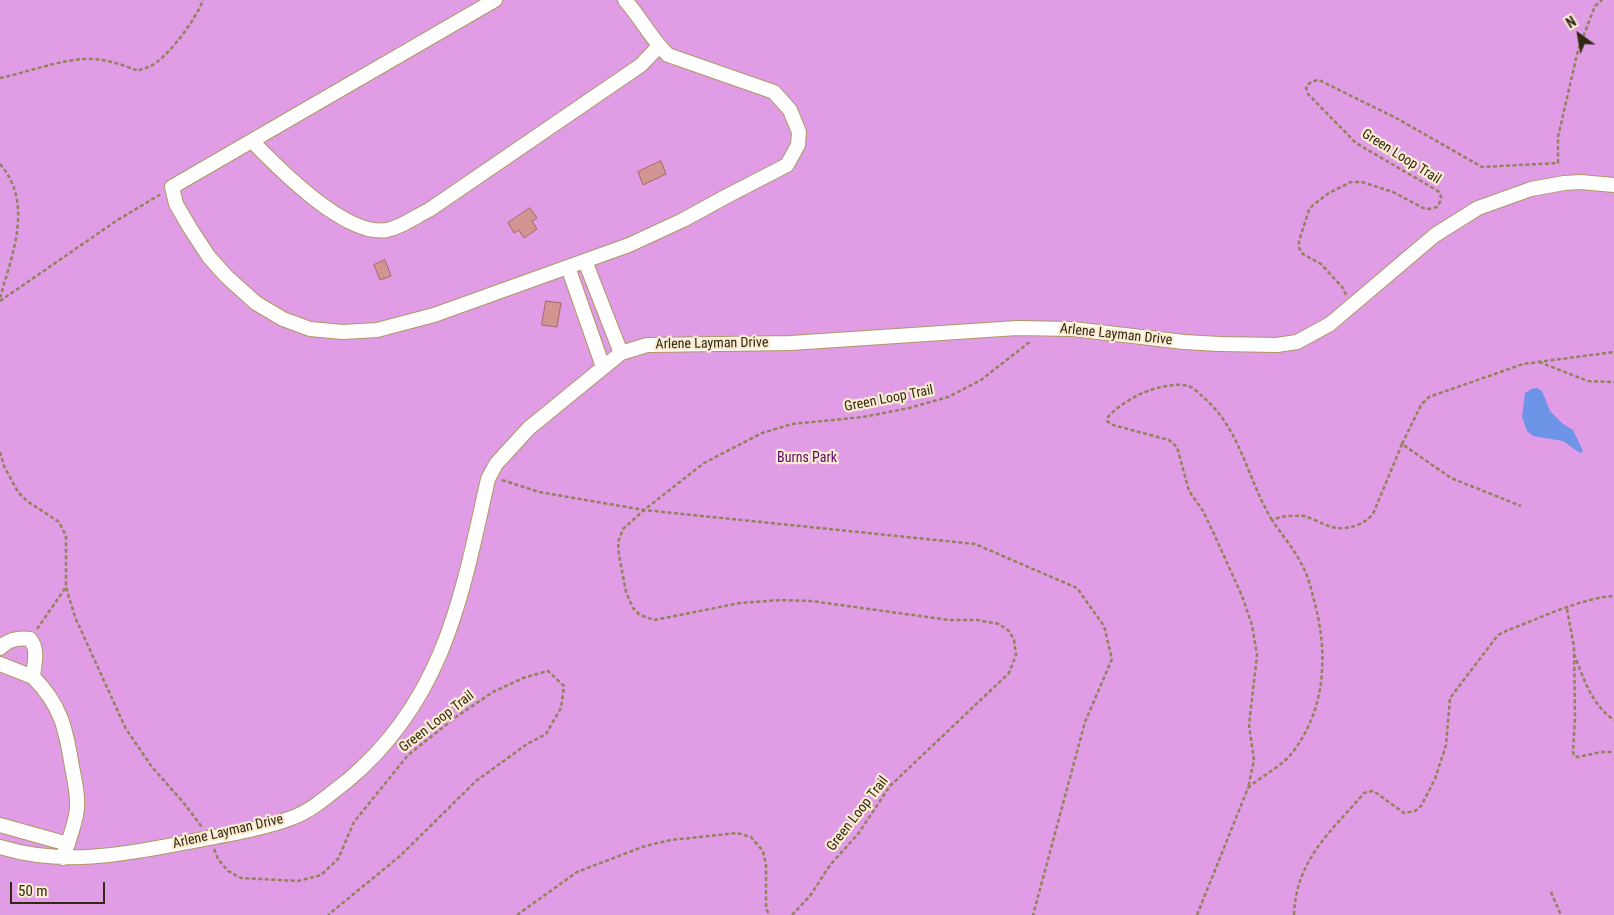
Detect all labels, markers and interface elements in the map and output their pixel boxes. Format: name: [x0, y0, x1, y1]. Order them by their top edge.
north arrow: [1554, 10, 1604, 60]
text: N: [1563, 13, 1579, 31]
street label: Green Loop Trail: [1358, 126, 1444, 188]
street label: Arlene Layman Drive: [1059, 321, 1173, 349]
street label: Arlene Layman Drive: [655, 335, 769, 353]
street label: Green Loop Trail: [843, 382, 935, 416]
park label: Burns Park: [777, 450, 837, 466]
street label: Green Loop Trail: [396, 688, 478, 756]
street label: Green Loop Trail: [824, 773, 892, 855]
street label: Arlene Layman Drive: [171, 811, 285, 853]
scale bar: [12, 872, 108, 904]
text: 50 m: [18, 882, 48, 900]

